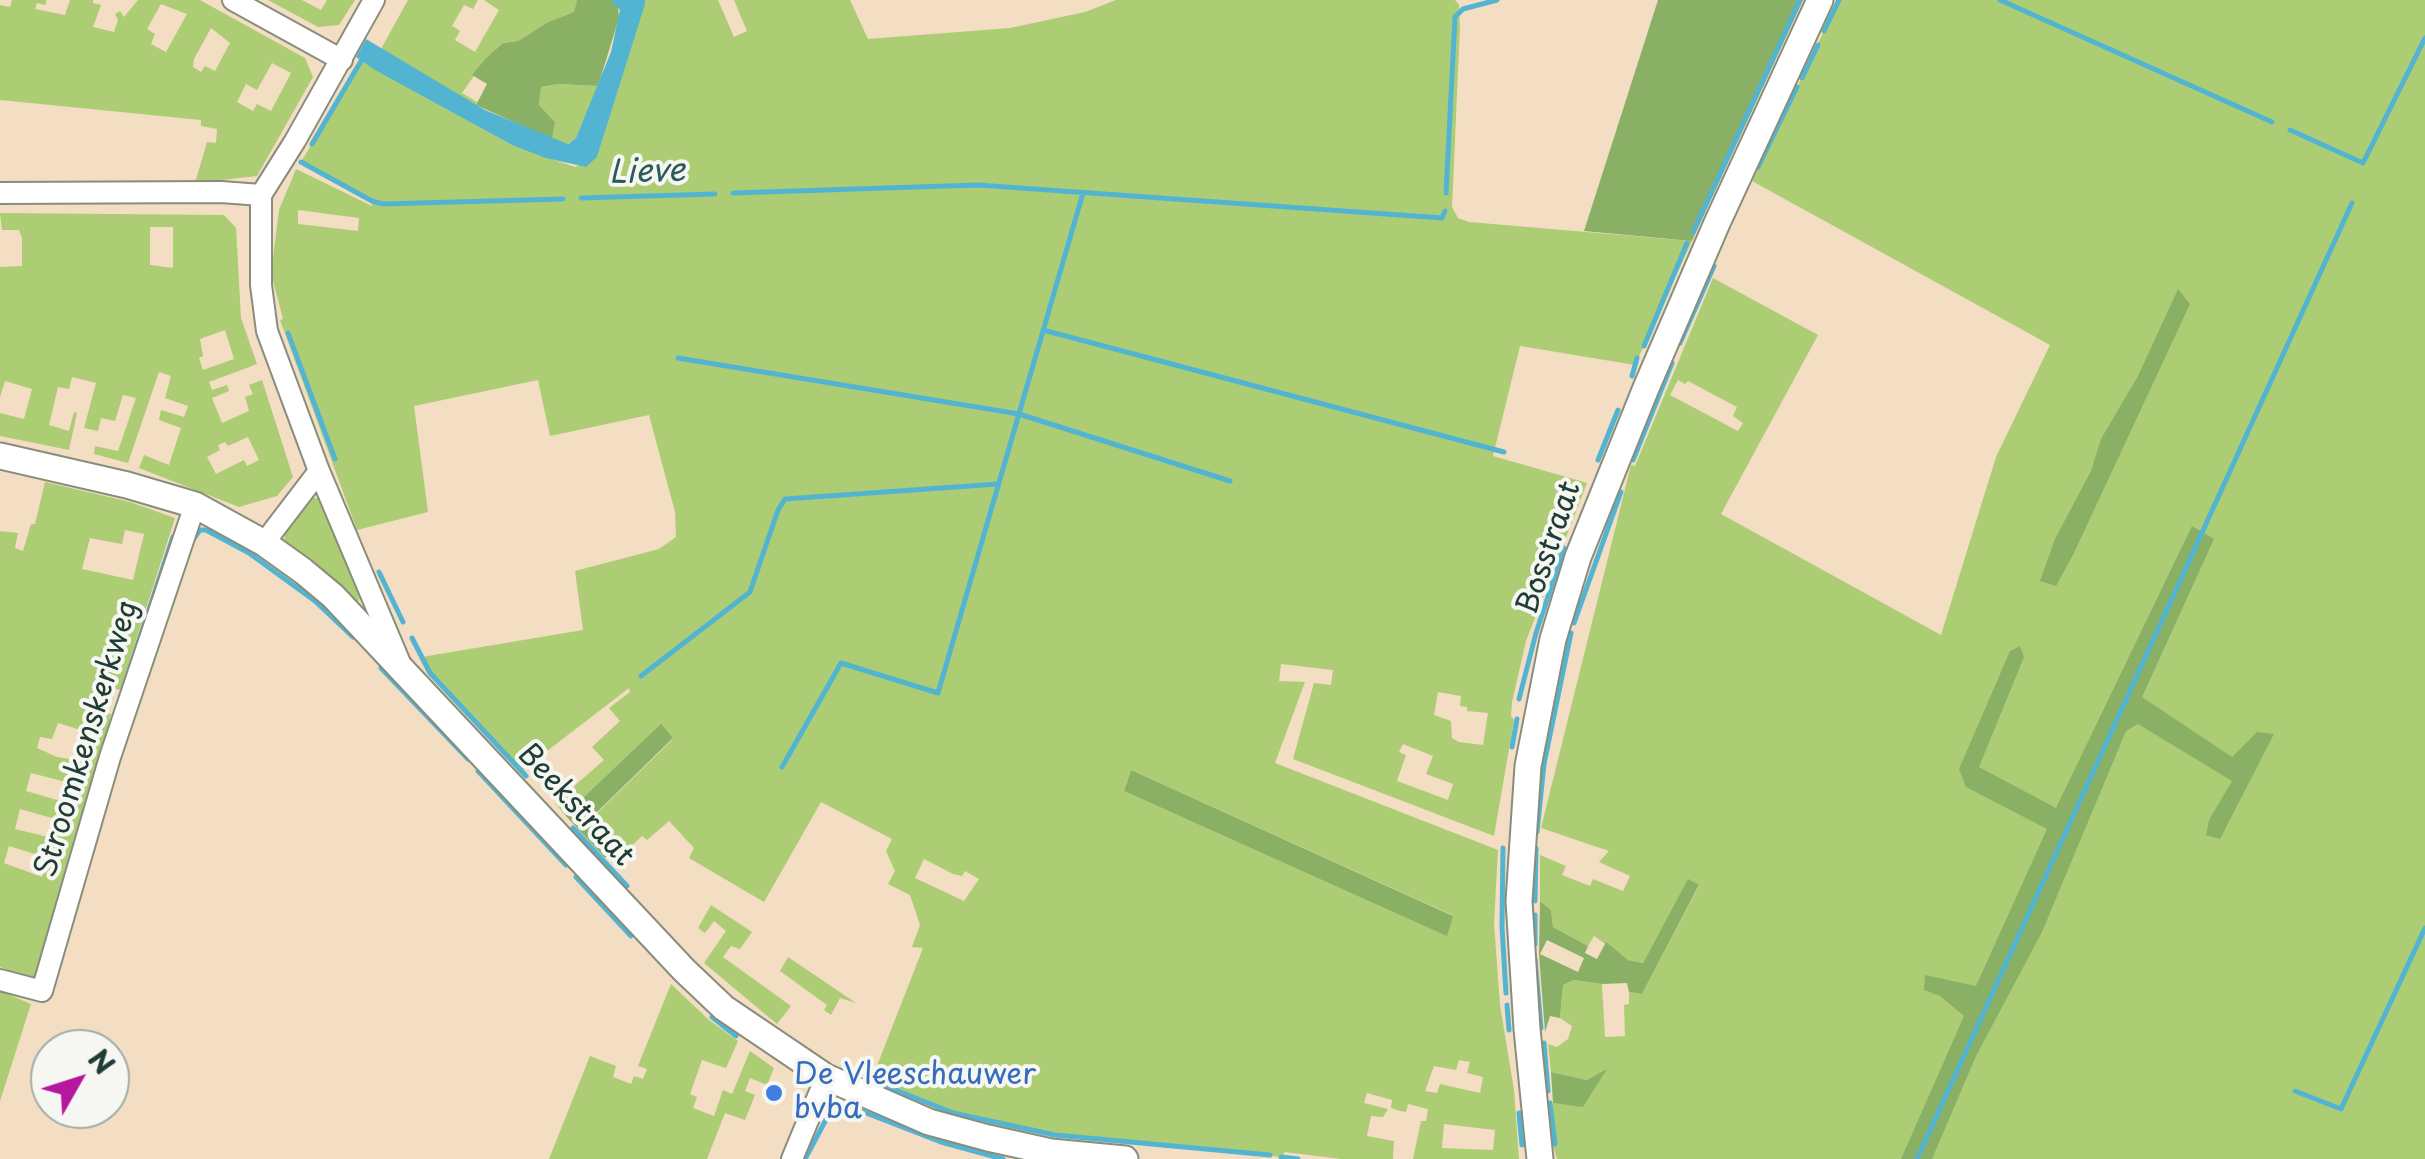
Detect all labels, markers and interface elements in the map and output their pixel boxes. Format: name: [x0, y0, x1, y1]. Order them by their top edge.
water label: Lieve: [608, 152, 686, 194]
street label: Bosstraat: [1511, 477, 1589, 619]
street label: Stroomkenskerkweg: [29, 596, 147, 882]
street label: Beekstraat: [509, 737, 641, 875]
north arrow: [30, 1029, 130, 1129]
text: N: [78, 1039, 126, 1083]
place label: De Vleeschauwer bvba: [794, 1058, 1036, 1128]
marker: De Vleeschauwer bvba: [763, 1082, 785, 1104]

